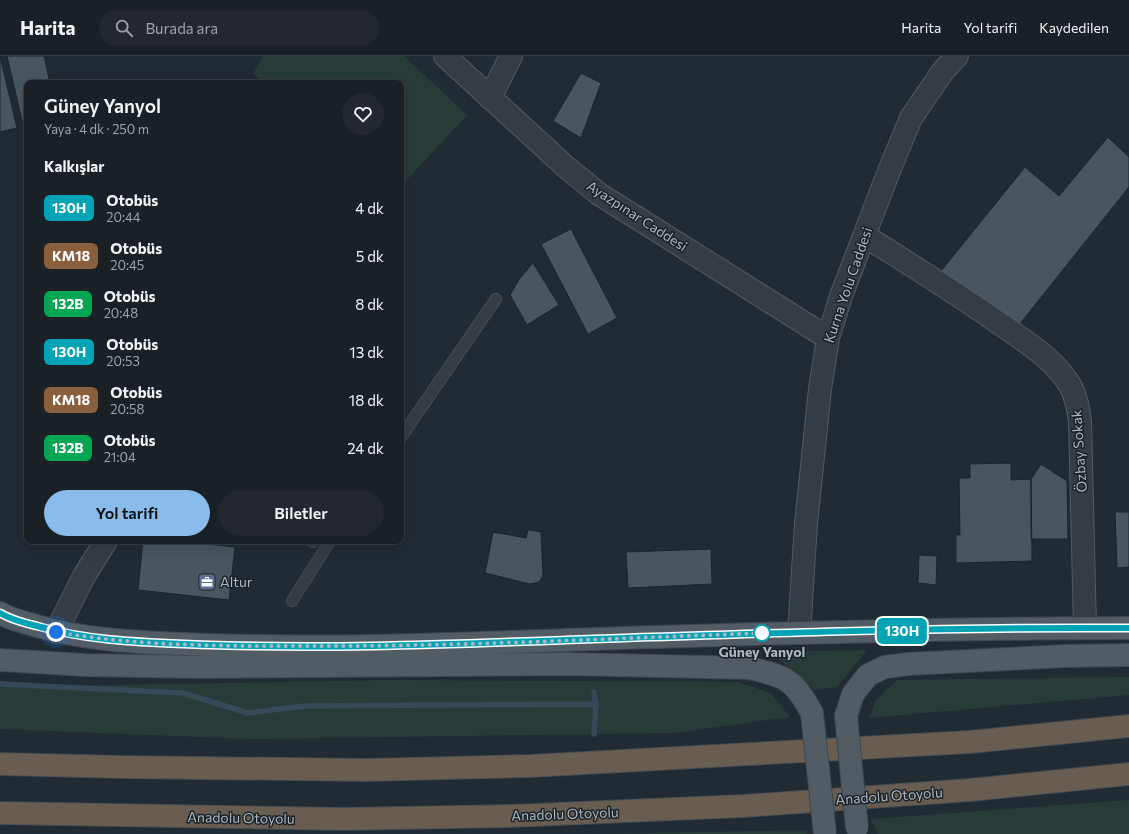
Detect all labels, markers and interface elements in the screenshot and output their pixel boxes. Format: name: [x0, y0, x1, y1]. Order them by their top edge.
search box: [99, 10, 379, 46]
text: Harita: [20, 16, 75, 39]
icon: search: [113, 17, 135, 39]
text: Burada ara: [145, 19, 218, 37]
text: Harita: [901, 19, 941, 36]
text: Yol tarifi: [963, 19, 1017, 36]
text: Kaydedilen: [1039, 19, 1109, 36]
button: heart: [342, 93, 384, 135]
text: Güney Yanyol: [44, 94, 161, 117]
text: Yaya · 4 dk · 250 m: [44, 121, 149, 137]
text: Kalkışlar: [44, 157, 104, 175]
street label: Ayazpınar Caddesi: [584, 177, 691, 254]
text: Otobüs: [106, 191, 158, 209]
text: 130H: [52, 199, 86, 216]
text: 4 dk: [355, 199, 384, 217]
text: 20:44: [106, 209, 141, 225]
street label: Kurna Yolu Caddesi: [820, 225, 875, 345]
text: Otobüs: [110, 239, 162, 257]
text: KM18: [52, 247, 90, 264]
text: 5 dk: [356, 247, 384, 265]
text: 20:45: [110, 257, 144, 273]
text: Otobüs: [104, 287, 156, 305]
text: 132B: [52, 295, 84, 312]
text: 8 dk: [355, 295, 384, 313]
text: 20:48: [104, 305, 138, 321]
text: Otobüs: [106, 335, 158, 353]
text: 130H: [52, 343, 86, 360]
text: 13 dk: [349, 343, 384, 361]
text: 20:53: [106, 353, 140, 369]
text: Otobüs: [110, 383, 162, 401]
text: KM18: [52, 391, 90, 408]
text: 18 dk: [349, 391, 384, 409]
text: 20:58: [110, 401, 144, 417]
street label: Özbay Sokak: [1067, 409, 1090, 493]
text: Otobüs: [104, 431, 156, 449]
text: 132B: [52, 439, 84, 456]
text: 24 dk: [347, 439, 384, 457]
text: 21:04: [104, 449, 136, 465]
button: Yol tarifi: [44, 490, 210, 536]
button: Biletler: [218, 490, 384, 536]
office icon: Altur: [197, 572, 217, 592]
place label: Altur: [220, 573, 253, 590]
line badge: 130H: [874, 618, 930, 644]
your location: [46, 622, 66, 642]
text: 130H: [885, 622, 919, 639]
marker: Güney Yanyol: [753, 624, 771, 642]
place label: Güney Yanyol: [719, 643, 805, 660]
street label: Anadolu Otoyolu: [835, 783, 943, 808]
street label: Anadolu Otoyolu: [511, 803, 619, 824]
street label: Anadolu Otoyolu: [187, 808, 295, 827]

